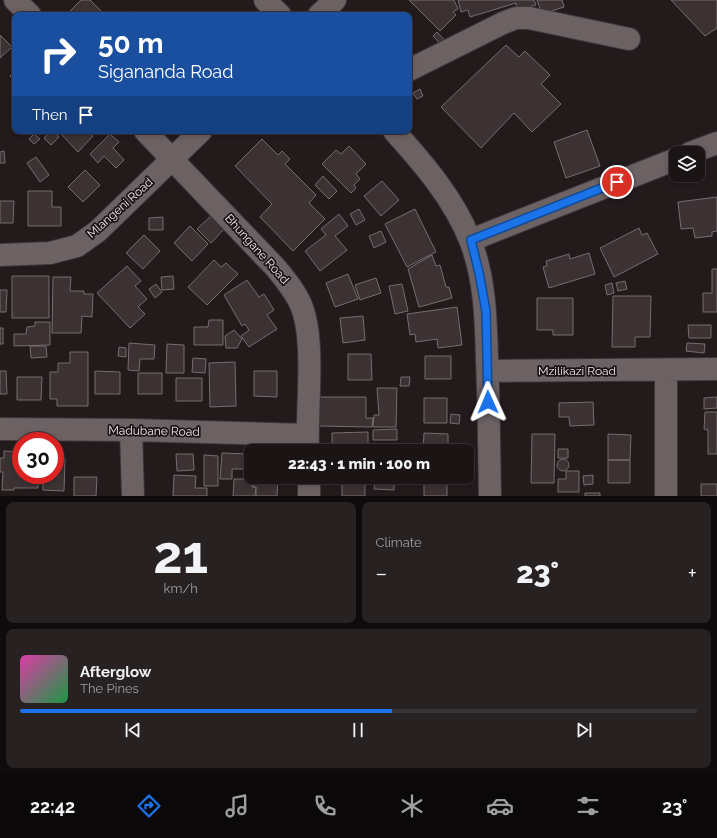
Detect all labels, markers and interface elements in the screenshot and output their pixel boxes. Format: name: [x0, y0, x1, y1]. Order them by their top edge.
text: 50 m: [98, 27, 164, 60]
icon: right: [32, 28, 84, 80]
text: Sigananda Road: [98, 61, 233, 82]
icon: arrive: [75, 104, 97, 126]
text: Then: [32, 106, 67, 124]
map controls: [669, 146, 705, 182]
button: layers: [669, 146, 705, 182]
pin: [600, 165, 634, 199]
icon: arrive: [606, 171, 628, 193]
street label: Mlangeni Road: [84, 175, 156, 241]
street label: Bhungane Road: [222, 211, 292, 287]
street label: Mzilikazi Road: [538, 364, 616, 378]
position arrow: [467, 381, 509, 423]
street label: Madubane Road: [108, 423, 200, 439]
speed limit sign: 30: [12, 432, 64, 484]
text: 22:43 · 1 min · 100 m: [288, 455, 430, 473]
text: 21: [153, 524, 208, 585]
text: Climate: [376, 535, 422, 550]
text: 23°: [516, 555, 559, 590]
text: −: [376, 560, 387, 586]
text: +: [688, 560, 697, 586]
text: km/h: [164, 581, 198, 596]
text: Afterglow: [80, 663, 151, 681]
text: The Pines: [80, 681, 139, 696]
icon: previous: [122, 719, 144, 741]
icon: pause: [347, 719, 369, 741]
icon: next: [573, 719, 595, 741]
icon: directions: [135, 792, 163, 820]
icon: music: [223, 792, 251, 820]
icon: phone: [311, 792, 339, 820]
icon: climate: [398, 792, 426, 820]
icon: car: [486, 792, 514, 820]
icon: filters: [574, 792, 602, 820]
text: 22:42: [30, 796, 75, 817]
text: 23°: [662, 796, 687, 817]

